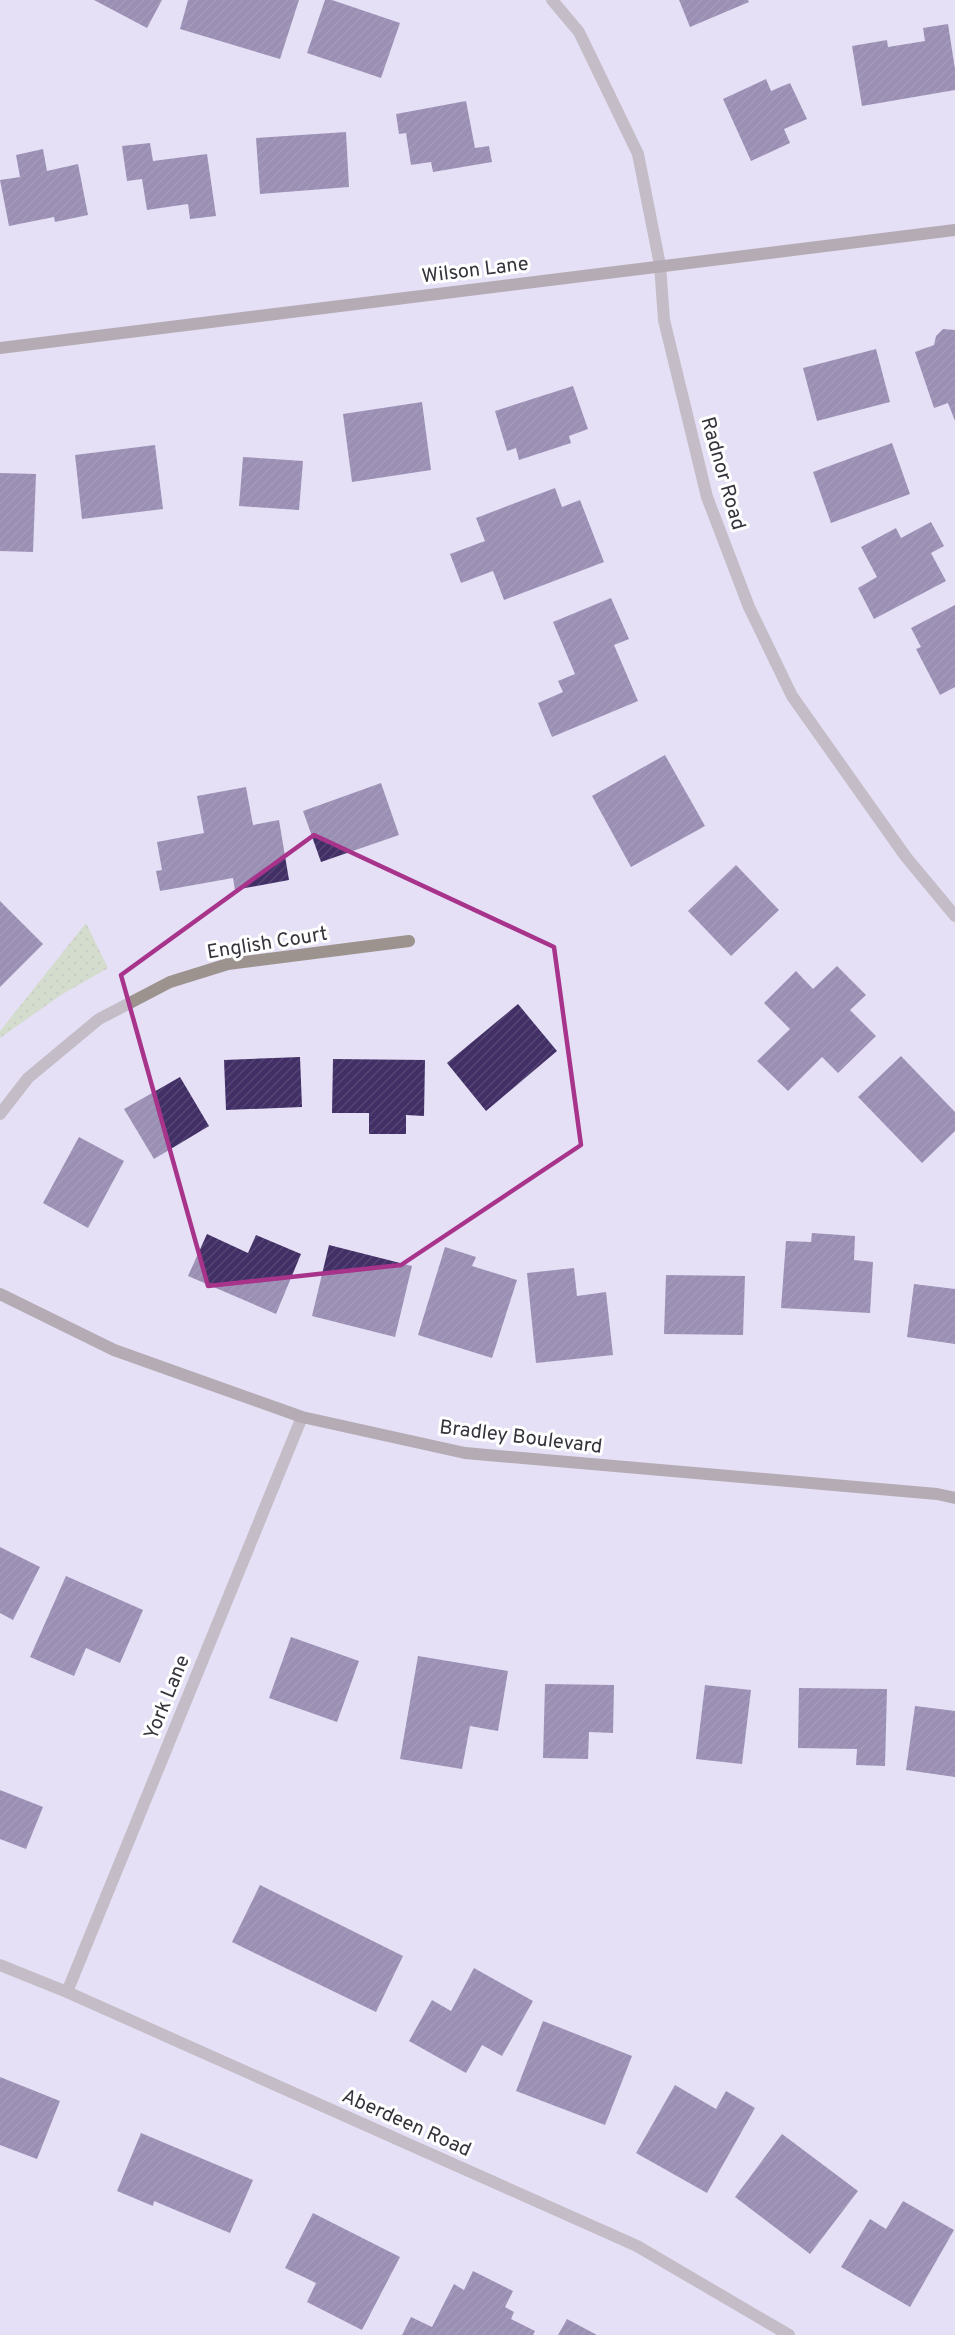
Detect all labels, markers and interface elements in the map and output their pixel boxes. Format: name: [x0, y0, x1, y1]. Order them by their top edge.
street label: Wilson Lane: [420, 252, 530, 290]
street label: Radnor Road: [694, 414, 751, 533]
street label: English Court: [205, 922, 329, 966]
street label: Bradley Boulevard: [438, 1415, 604, 1461]
street label: York Lane: [139, 1651, 197, 1744]
street label: Aberdeen Road: [337, 2084, 475, 2164]

